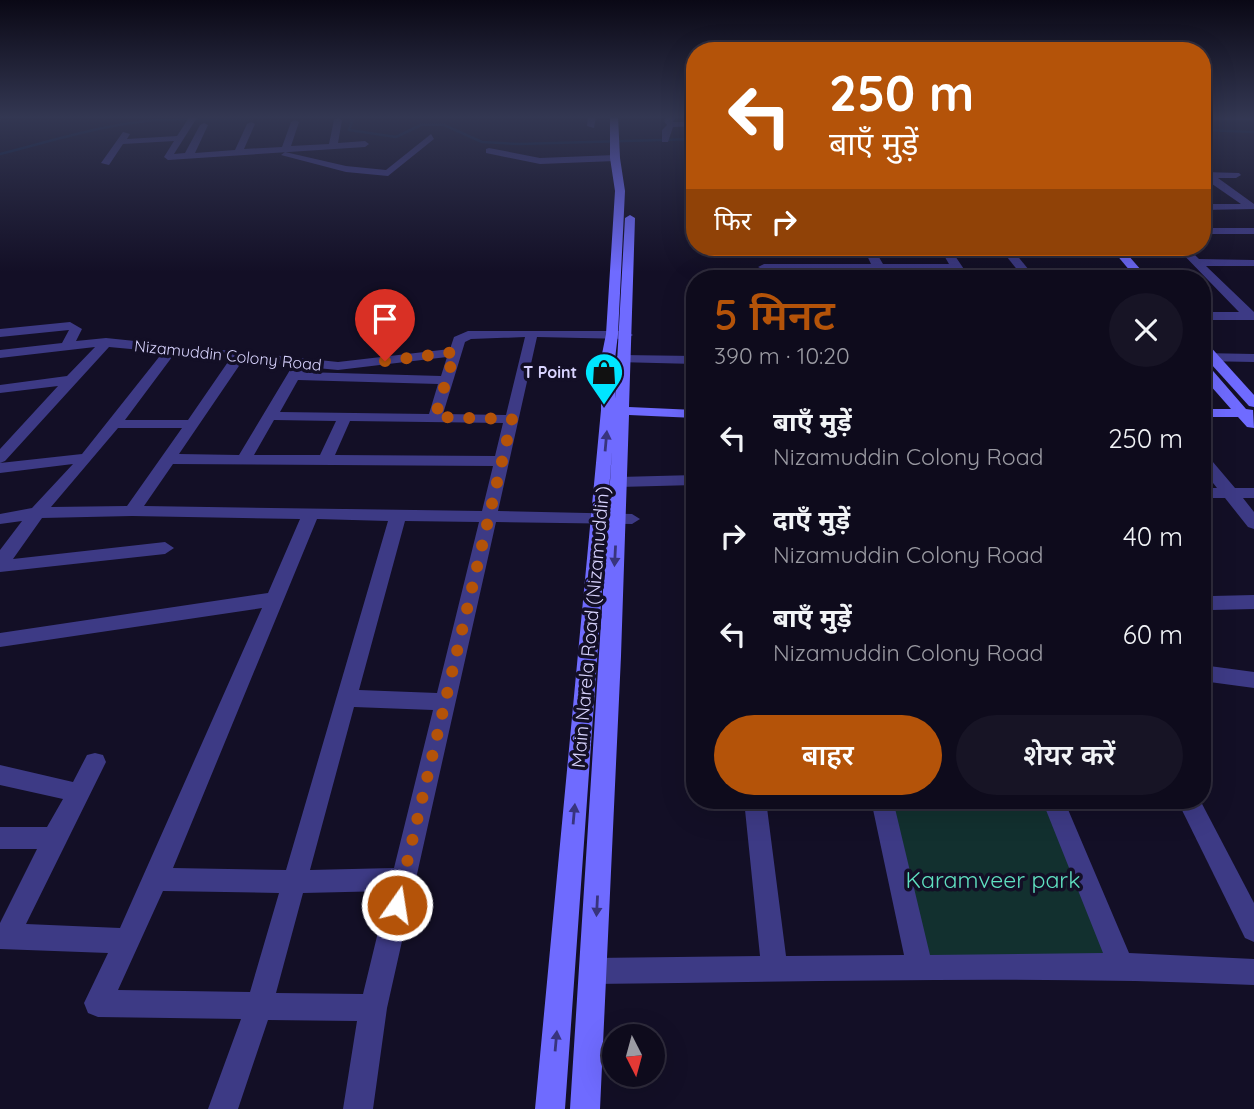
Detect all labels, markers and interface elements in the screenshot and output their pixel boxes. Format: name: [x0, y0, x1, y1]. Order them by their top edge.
text: 250 m: [829, 62, 974, 123]
icon: left: [714, 70, 805, 161]
text: बाएँ मुड़ें: [829, 123, 918, 163]
icon: right: [765, 203, 803, 241]
text: फिर: [714, 204, 751, 237]
text: 5 मिनट: [714, 288, 835, 341]
pin: [355, 289, 415, 361]
button: close: [1109, 293, 1183, 367]
icon: arrive: [366, 300, 404, 338]
street label: Nizamuddin Colony Road: [133, 335, 323, 375]
text: 390 m · 10:20: [714, 341, 850, 370]
shop icon: T Point: [583, 351, 625, 406]
place label: T Point: [523, 362, 577, 382]
text: बाएँ मुड़ें: [773, 405, 852, 438]
icon: left: [714, 419, 752, 457]
text: 250 m: [1108, 422, 1183, 455]
one-way arrow: [601, 430, 612, 452]
text: Nizamuddin Colony Road: [773, 442, 1044, 471]
street label: Main Narela Road (Nizamuddin): [566, 485, 614, 769]
text: दाएँ मुड़ें: [773, 503, 850, 536]
icon: right: [714, 517, 752, 555]
text: 40 m: [1123, 520, 1183, 553]
text: Nizamuddin Colony Road: [773, 540, 1044, 569]
one-way arrow: [610, 546, 621, 568]
text: बाएँ मुड़ें: [773, 601, 852, 634]
icon: left: [714, 615, 752, 653]
text: 60 m: [1123, 618, 1183, 651]
text: Nizamuddin Colony Road: [773, 638, 1044, 667]
button: बाहर: [714, 715, 942, 795]
button: शेयर करें: [956, 715, 1183, 795]
one-way arrow: [569, 803, 580, 825]
park label: Karamveer park: [905, 865, 1081, 894]
position arrow: [360, 868, 434, 942]
one-way arrow: [591, 895, 602, 917]
north arrow: [602, 1024, 665, 1087]
map controls: [602, 1024, 665, 1087]
one-way arrow: [551, 1030, 562, 1052]

